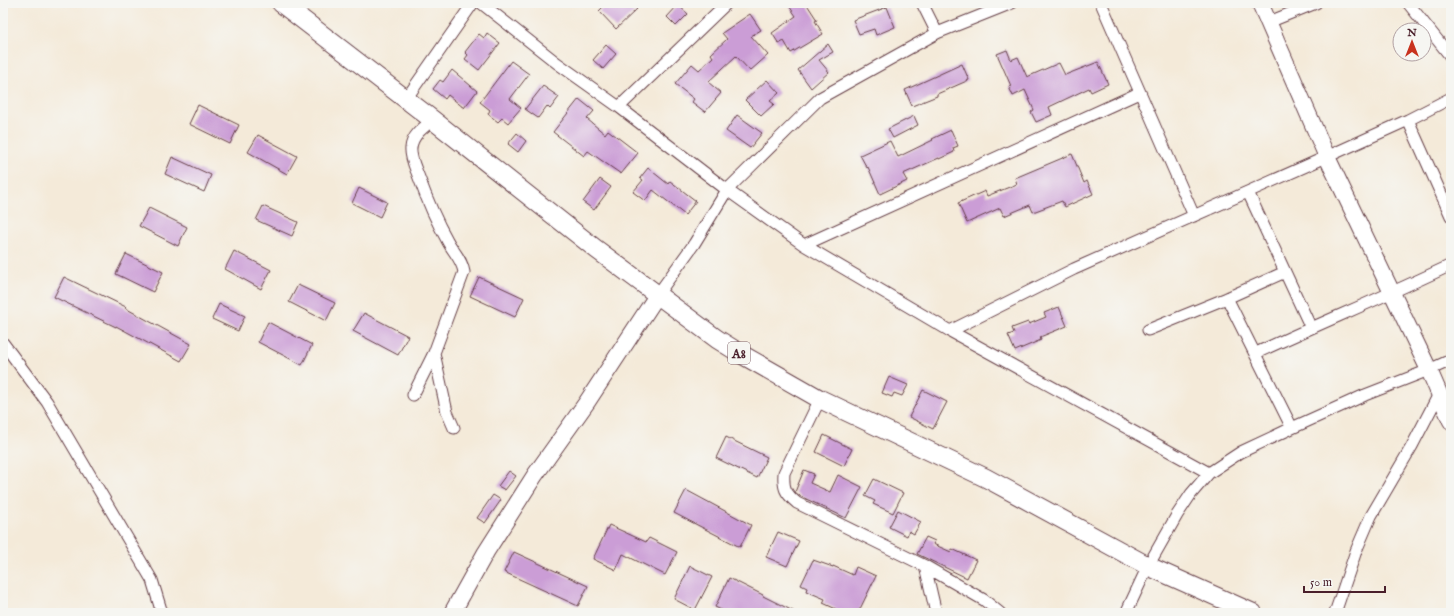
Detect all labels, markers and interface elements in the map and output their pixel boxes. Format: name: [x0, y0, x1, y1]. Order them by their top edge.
north arrow: [1392, 22, 1432, 62]
text: N: [1406, 26, 1417, 40]
road number: A8: [728, 342, 750, 364]
scale bar: [1304, 568, 1385, 594]
text: 50 m: [1310, 575, 1332, 590]

